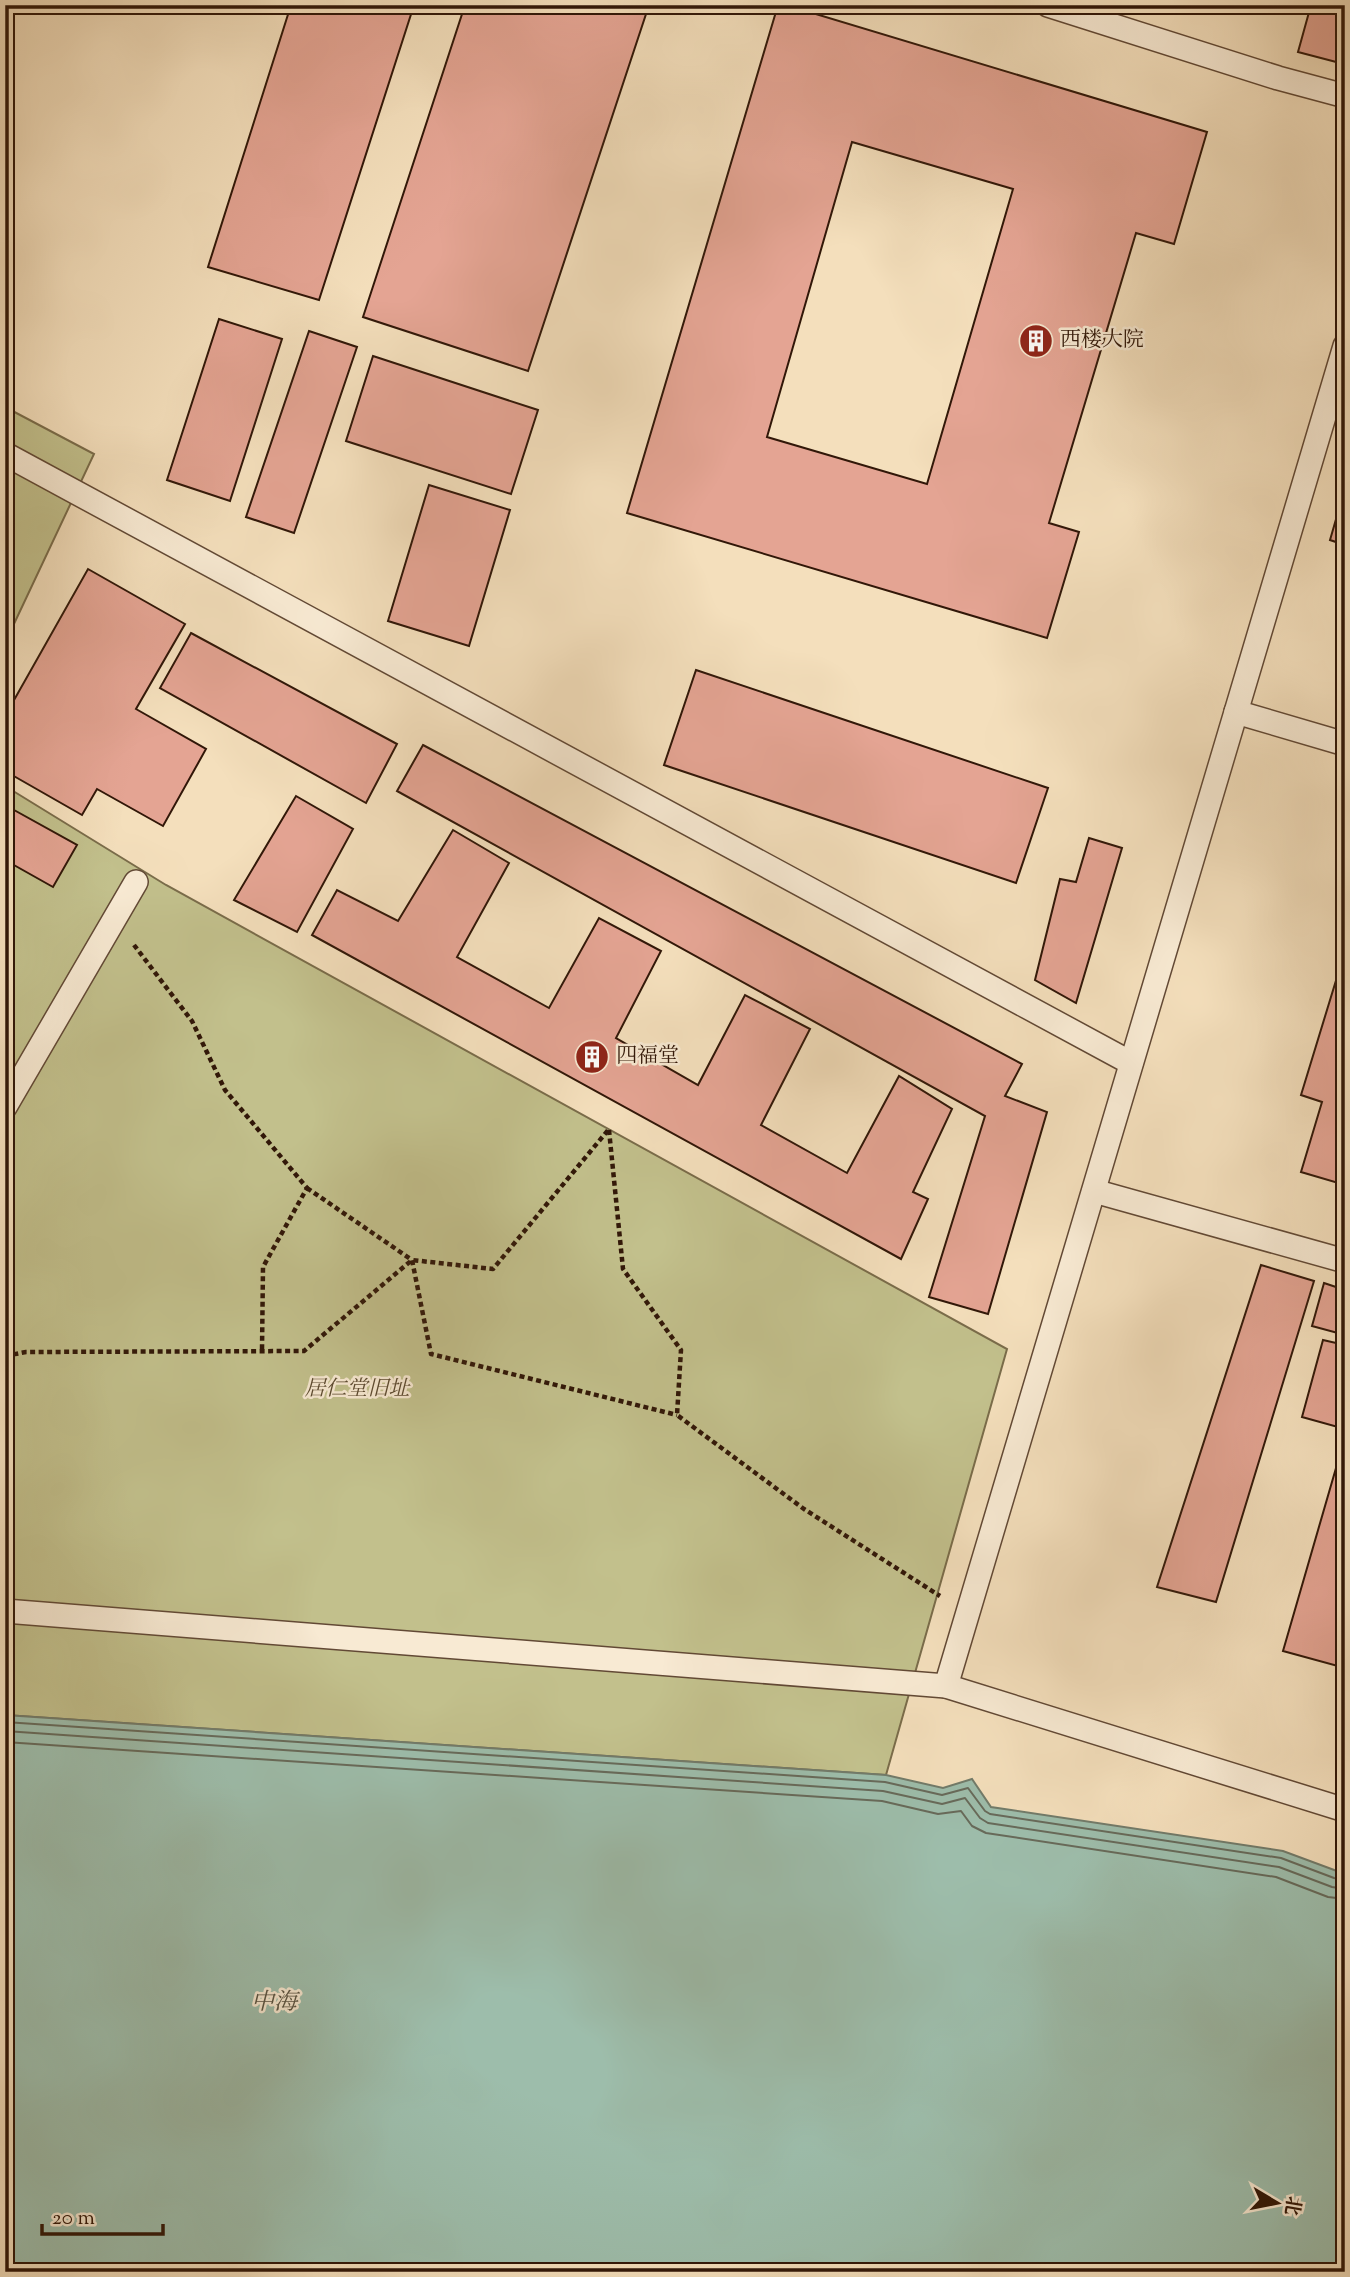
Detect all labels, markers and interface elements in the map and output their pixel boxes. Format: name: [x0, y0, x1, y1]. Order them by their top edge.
building icon: 西楼大院: [1017, 322, 1055, 360]
place label: 西楼大院: [1060, 326, 1144, 356]
building icon: 四福堂: [573, 1038, 611, 1076]
place label: 四福堂: [616, 1042, 679, 1072]
park label: 居仁堂旧址: [305, 1375, 411, 1405]
water label: 中海: [251, 1987, 301, 2020]
north arrow: [1242, 2168, 1312, 2238]
scale bar: [42, 2193, 163, 2237]
text: 北: [1276, 2194, 1306, 2217]
text: 20 m: [52, 2204, 95, 2234]

